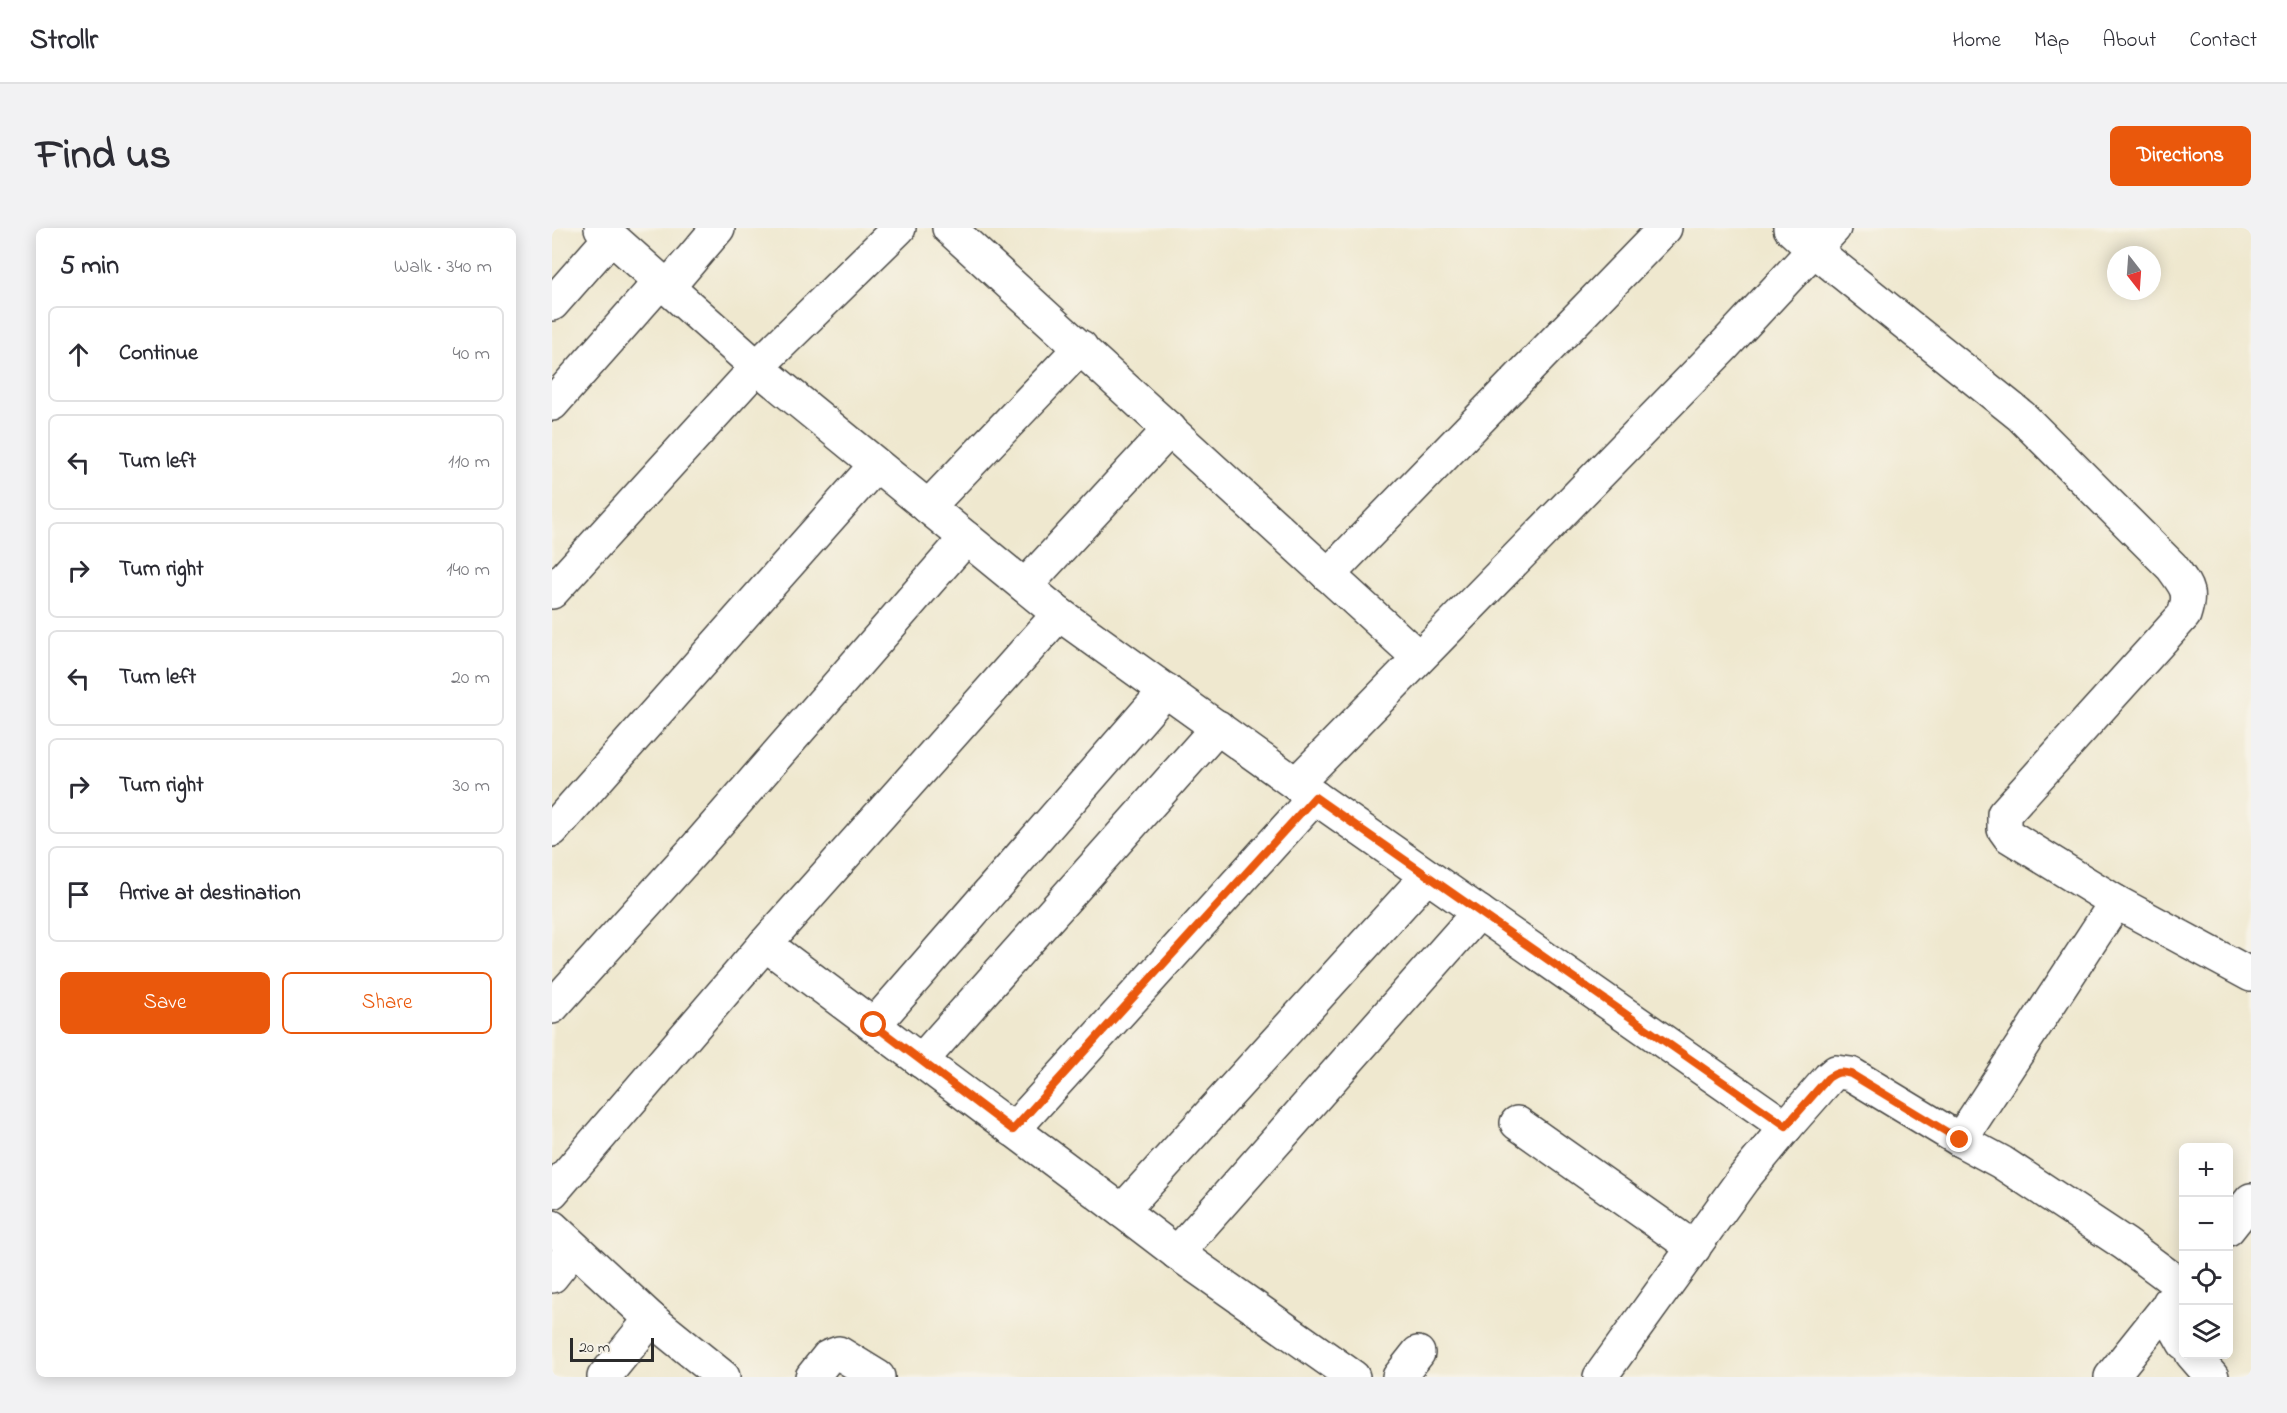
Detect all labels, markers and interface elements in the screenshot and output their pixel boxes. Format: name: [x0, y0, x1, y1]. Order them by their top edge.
text: Strollr: [30, 21, 98, 62]
text: Home: [1952, 26, 2001, 56]
text: Map: [2034, 26, 2069, 56]
text: About: [2102, 26, 2156, 56]
text: Contact: [2189, 26, 2257, 56]
text: Find us: [36, 126, 171, 187]
button: Directions: [2110, 126, 2251, 186]
north arrow: [2107, 246, 2161, 300]
text: 5 min: [60, 248, 119, 286]
text: Walk · 340 m: [394, 253, 492, 282]
icon: ahead: [62, 338, 95, 371]
text: Continue: [119, 338, 198, 370]
text: 40 m: [453, 340, 490, 369]
icon: left: [62, 446, 95, 479]
text: Turn left: [119, 446, 196, 478]
text: 110 m: [448, 448, 490, 477]
icon: right: [62, 554, 95, 587]
text: Turn right: [119, 554, 204, 586]
text: 140 m: [446, 556, 490, 585]
icon: left: [62, 662, 95, 695]
text: Turn left: [119, 662, 196, 694]
text: 20 m: [451, 664, 490, 693]
icon: right: [62, 770, 95, 803]
text: Turn right: [119, 770, 204, 802]
text: 30 m: [453, 772, 490, 801]
icon: arrive: [62, 878, 95, 911]
text: Arrive at destination: [119, 878, 301, 910]
button: Save: [60, 972, 270, 1034]
button: Share: [282, 972, 492, 1034]
route start: [860, 1011, 886, 1037]
route end: [1946, 1126, 1972, 1152]
map controls: [2179, 1143, 2233, 1359]
button: +: [2179, 1143, 2233, 1197]
button: −: [2179, 1197, 2233, 1251]
button: locate: [2179, 1251, 2233, 1305]
button: layers: [2179, 1305, 2233, 1359]
scale bar: [570, 1335, 654, 1362]
text: 20 m: [579, 1336, 610, 1360]

